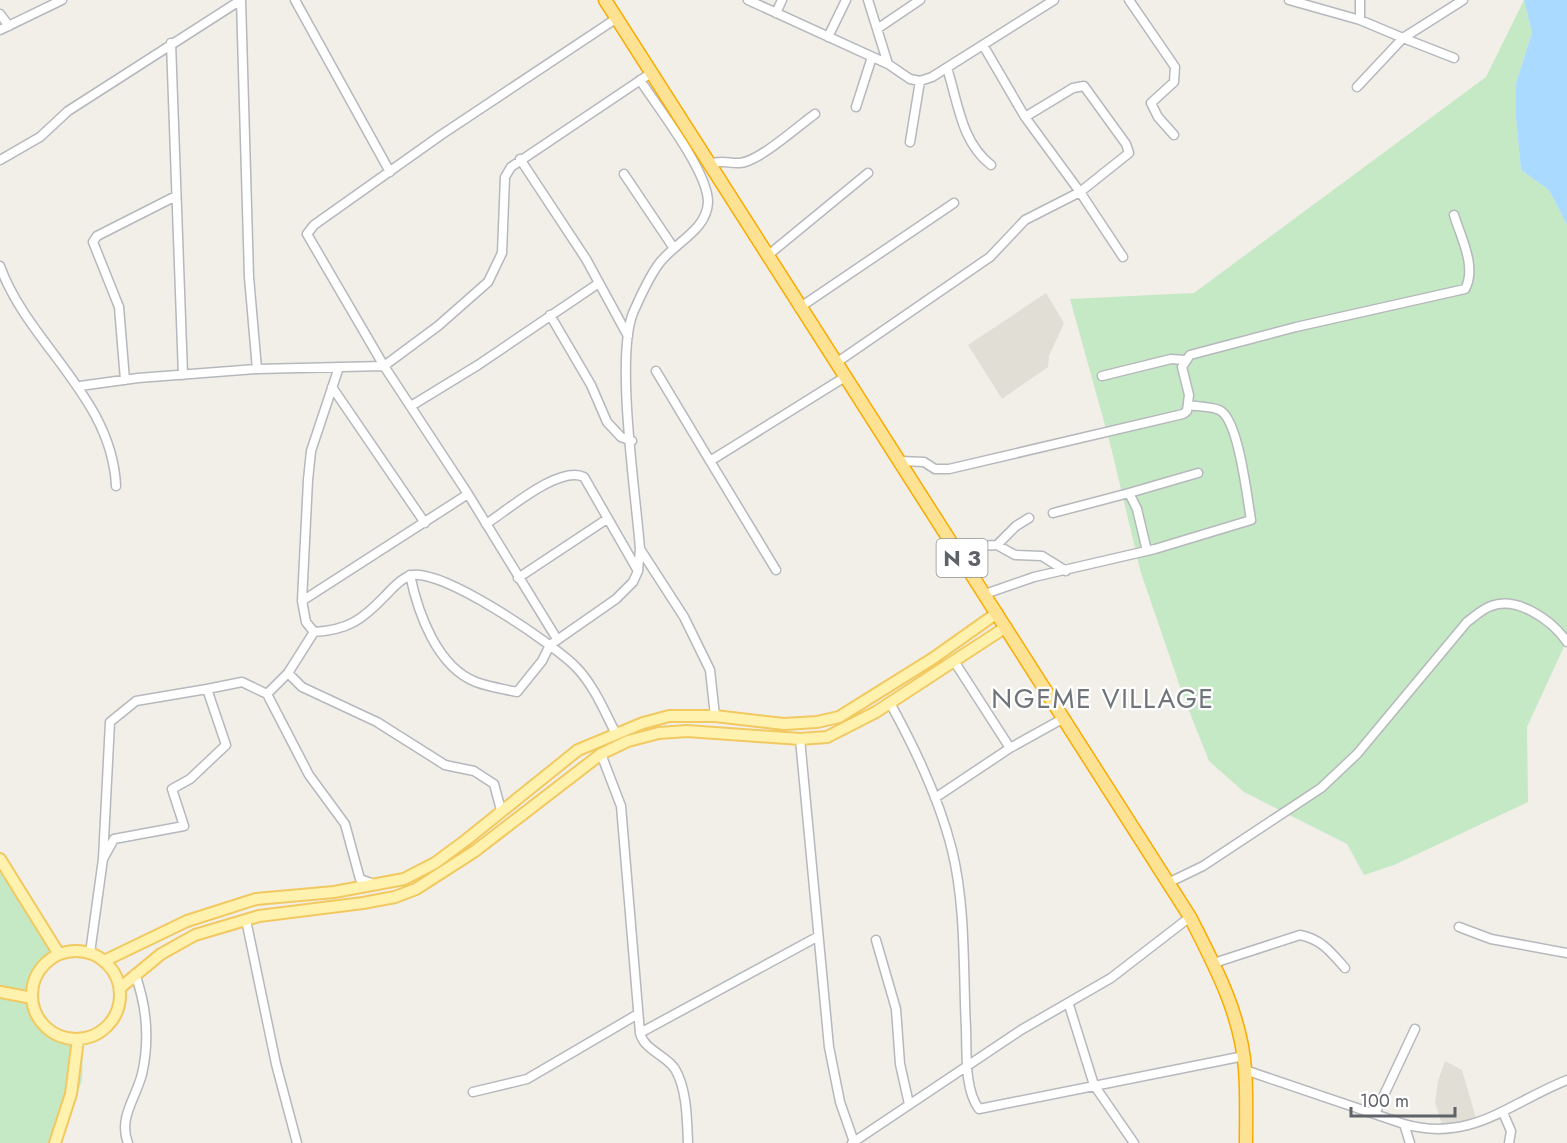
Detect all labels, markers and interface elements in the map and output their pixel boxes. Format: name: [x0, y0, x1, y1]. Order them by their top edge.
road number: N 3: [936, 539, 988, 577]
district label: NGEME VILLAGE: [991, 679, 1215, 718]
scale bar: [1351, 1080, 1454, 1118]
text: 100 m: [1360, 1088, 1409, 1114]

